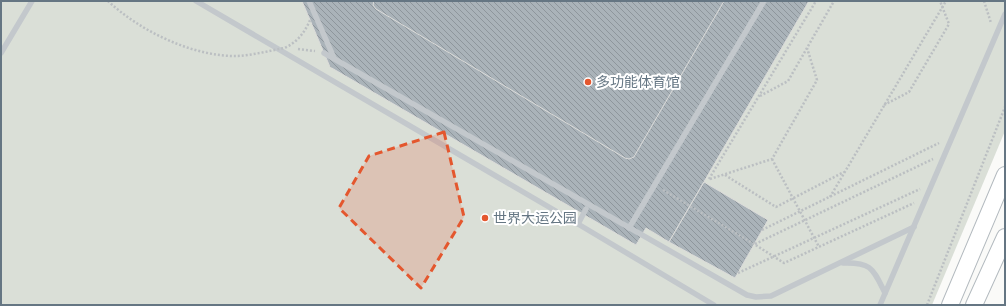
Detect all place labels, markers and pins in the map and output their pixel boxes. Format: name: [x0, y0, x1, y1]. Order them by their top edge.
place label: 多功能体育馆: [596, 74, 680, 92]
marker: 多功能体育馆: [583, 77, 593, 87]
place label: 世界大运公园: [493, 211, 577, 228]
marker: 世界大运公园: [480, 213, 490, 223]

